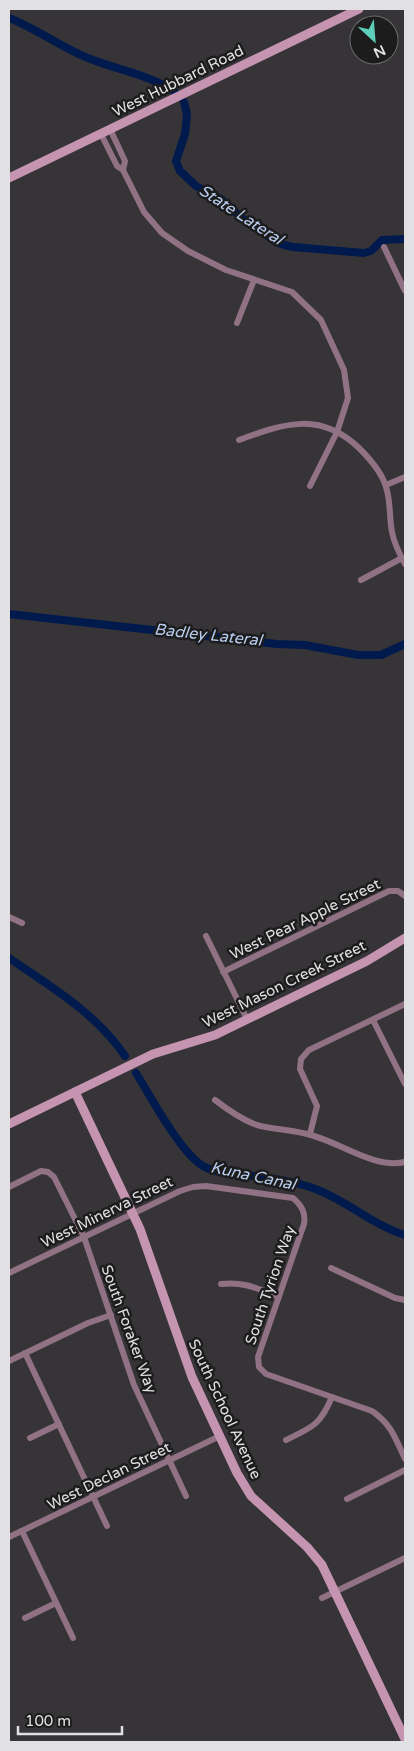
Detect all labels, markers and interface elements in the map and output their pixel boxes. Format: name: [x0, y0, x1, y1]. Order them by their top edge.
north arrow: [349, 15, 399, 65]
street label: West Hubbard Road: [109, 41, 247, 121]
text: N: [371, 41, 388, 61]
water label: State Lateral: [195, 181, 288, 251]
water label: Badley Lateral: [153, 619, 265, 651]
street label: West Pear Apple Street: [227, 875, 383, 963]
street label: West Mason Creek Street: [199, 936, 369, 1031]
water label: Kuna Canal: [209, 1157, 299, 1195]
street label: West Minerva Street: [38, 1172, 176, 1252]
street label: South Tyrion Way: [241, 1223, 299, 1347]
street label: South Foraker Way: [97, 1262, 161, 1396]
street label: South School Avenue: [185, 1336, 265, 1482]
street label: West Declan Street: [44, 1438, 174, 1514]
scale bar: [18, 1704, 121, 1736]
text: 100 m: [25, 1712, 71, 1730]

